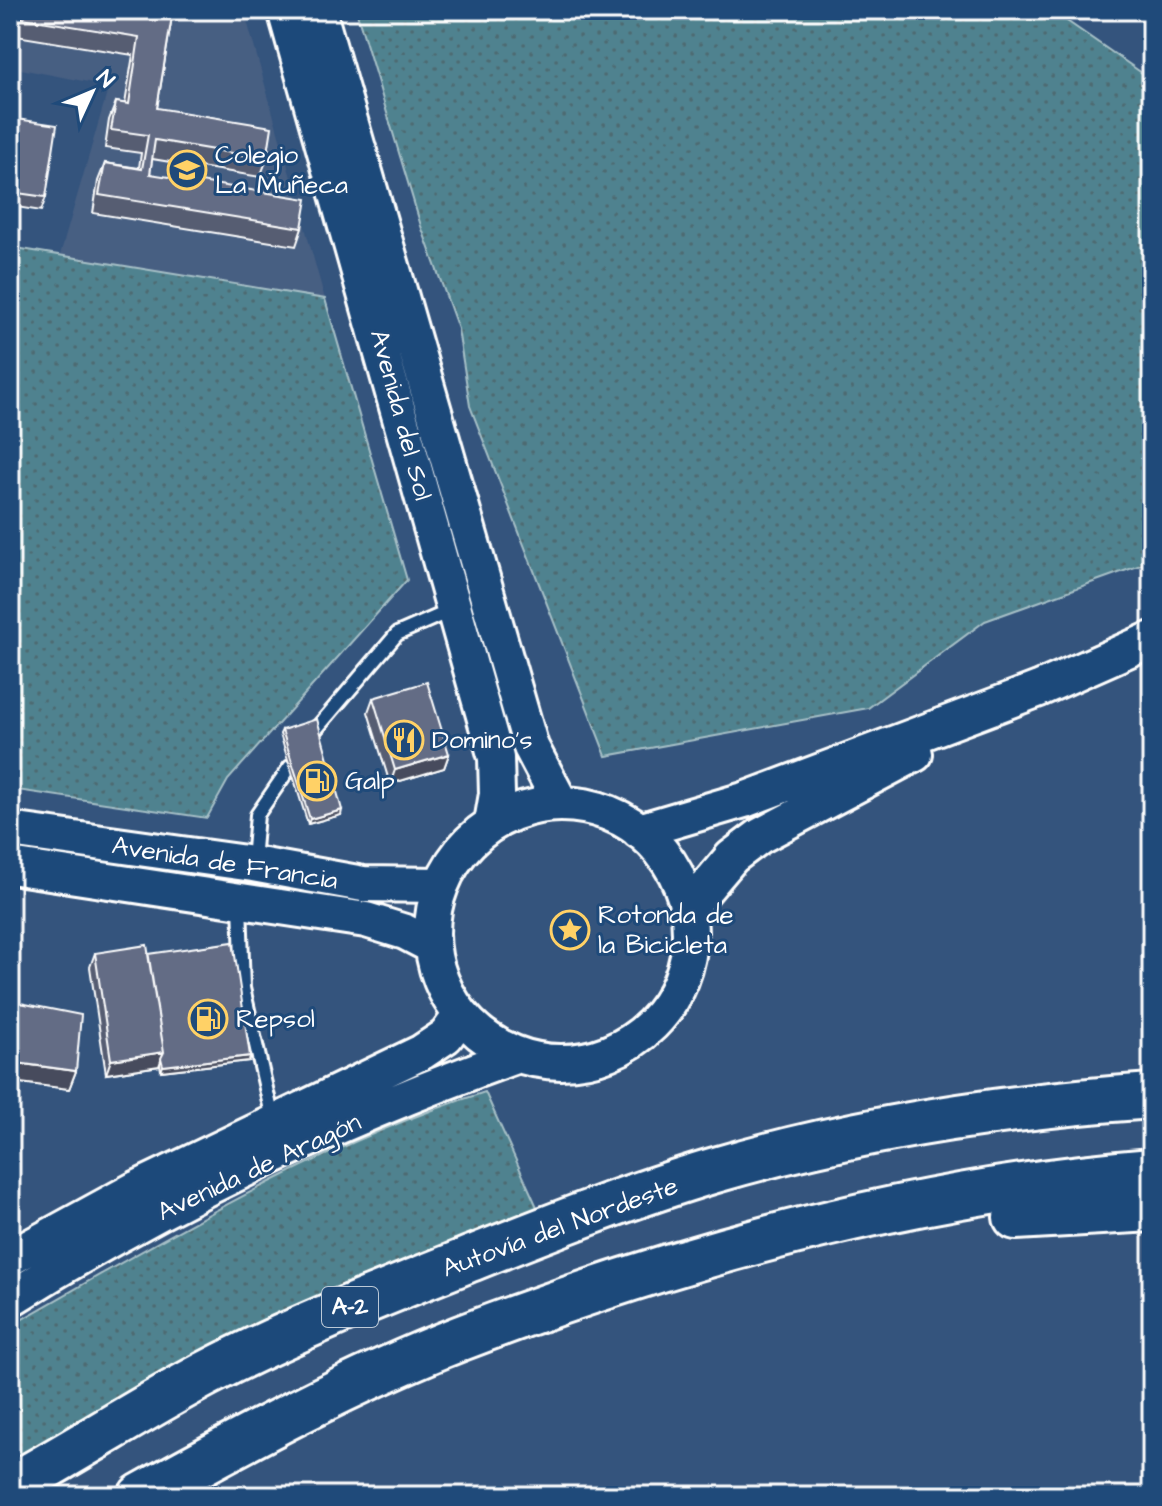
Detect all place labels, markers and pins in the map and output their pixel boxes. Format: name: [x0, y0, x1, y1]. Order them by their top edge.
place label: Colegio La Muñeca: [215, 137, 348, 203]
school or university icon: Colegio La Muñeca: [166, 149, 208, 191]
restaurant icon: Domino's: [383, 719, 425, 761]
place label: Domino's: [432, 722, 533, 758]
fuel station icon: Galp: [296, 760, 338, 802]
place label: Galp: [345, 763, 395, 799]
place label: Rotonda de la Bicicleta: [598, 897, 734, 963]
place icon: Rotonda de la Bicicleta: [549, 909, 591, 951]
fuel station icon: Repsol: [187, 998, 229, 1040]
place label: Repsol: [236, 1001, 315, 1037]

